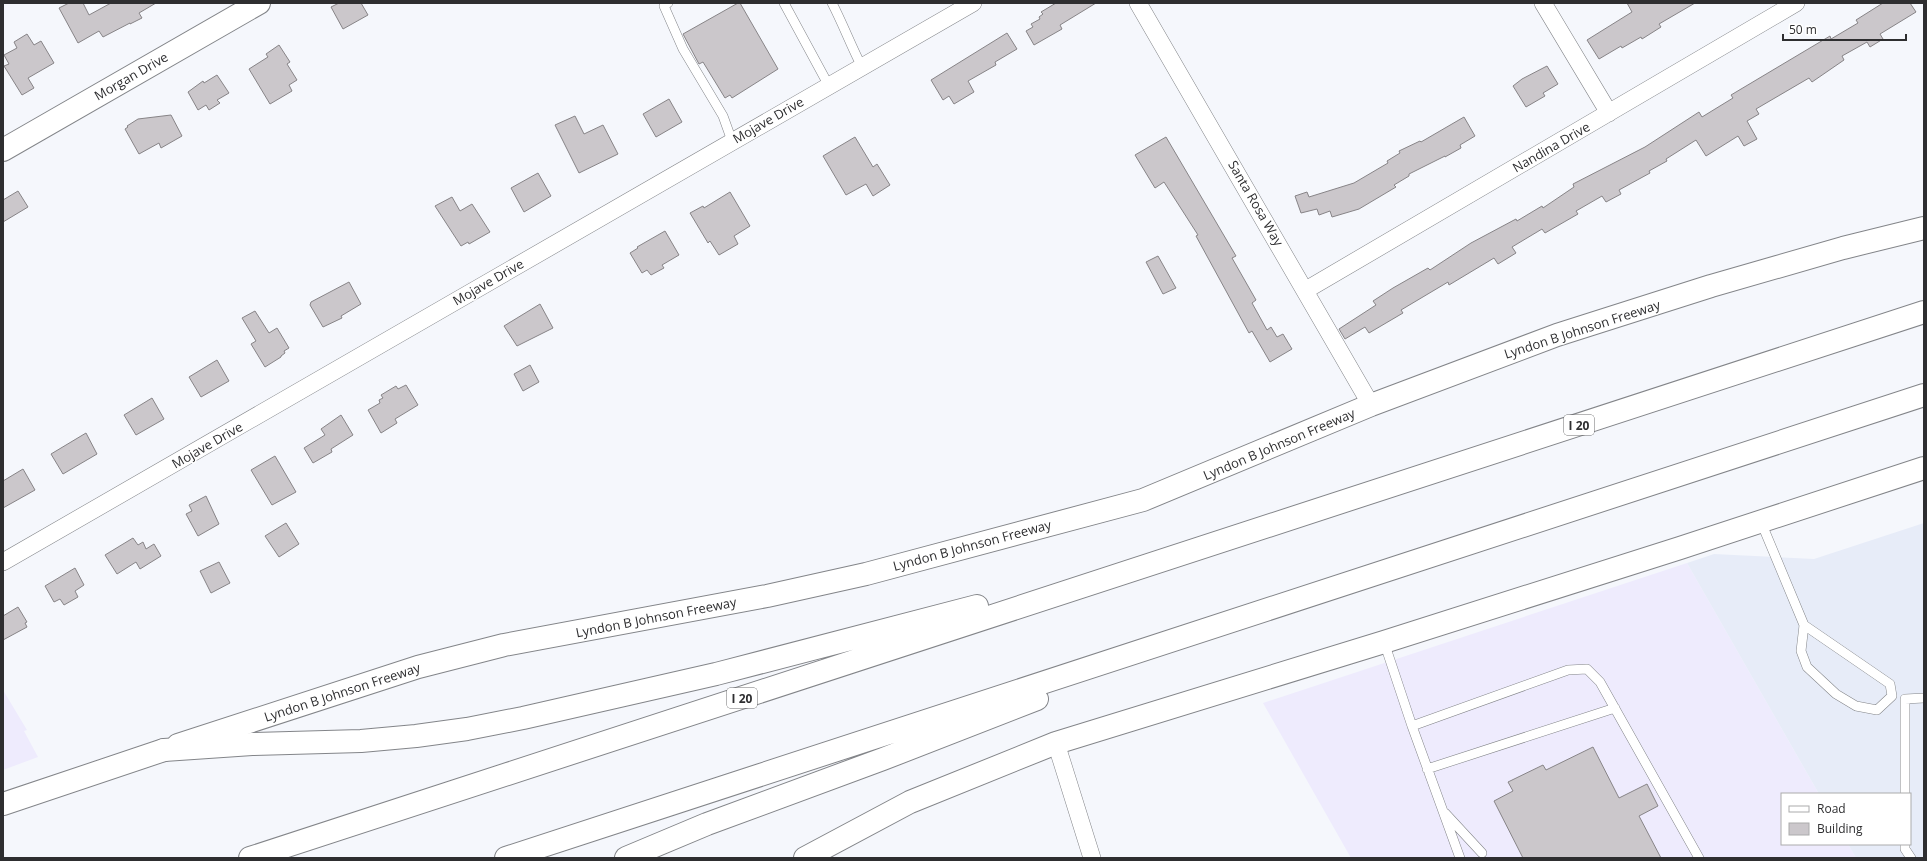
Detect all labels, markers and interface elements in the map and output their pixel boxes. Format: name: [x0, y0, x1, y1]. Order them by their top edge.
scale bar: [1783, 16, 1906, 42]
text: 50 m: [1789, 21, 1817, 38]
street label: Morgan Drive: [91, 48, 171, 104]
street label: Mojave Drive: [729, 92, 807, 148]
street label: Nandina Drive: [1509, 118, 1593, 176]
street label: Santa Rosa Way: [1224, 157, 1288, 249]
street label: Mojave Drive: [449, 254, 527, 310]
street label: Lyndon B Johnson Freeway: [1502, 295, 1663, 363]
street label: Lyndon B Johnson Freeway: [1200, 404, 1358, 484]
road number: I 20: [1564, 415, 1594, 435]
street label: Mojave Drive: [168, 417, 246, 473]
street label: Lyndon B Johnson Freeway: [891, 515, 1054, 575]
street label: Lyndon B Johnson Freeway: [574, 593, 738, 641]
street label: Lyndon B Johnson Freeway: [262, 658, 423, 726]
road number: I 20: [727, 688, 757, 708]
legend: [1781, 793, 1911, 845]
text: Road: [1817, 800, 1846, 817]
text: Building: [1817, 820, 1863, 837]

